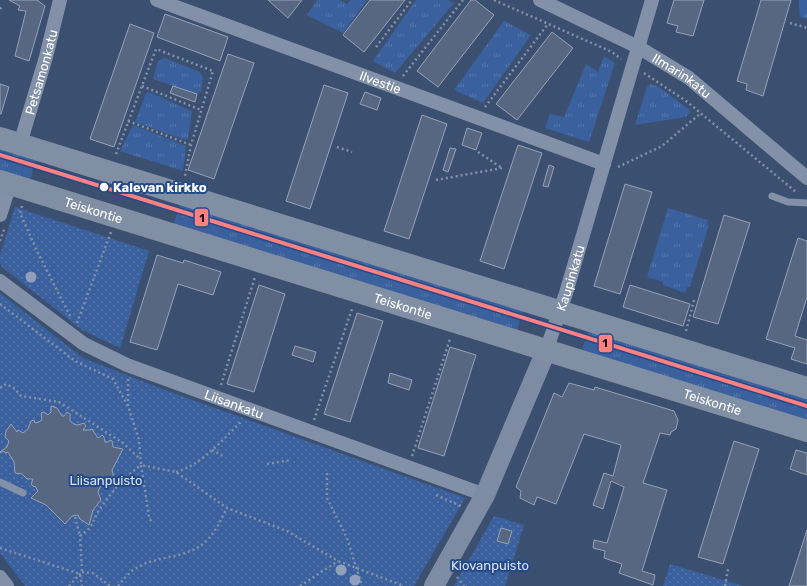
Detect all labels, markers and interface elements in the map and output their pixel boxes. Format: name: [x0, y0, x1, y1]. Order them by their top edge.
street label: Petsamonkatu: [22, 28, 60, 117]
street label: Ilmarinkatu: [649, 51, 714, 101]
street label: Ilvestie: [357, 68, 403, 97]
place label: Kalevan kirkko: [113, 180, 207, 195]
marker: Kalevan kirkko: [98, 181, 110, 193]
street label: Teiskontie: [62, 194, 125, 227]
line badge: 1: [194, 208, 209, 227]
text: 1: [199, 212, 205, 225]
street label: Kaupinkatu: [553, 243, 588, 313]
street label: Teiskontie: [372, 290, 434, 322]
line badge: 1: [598, 334, 613, 353]
text: 1: [602, 337, 608, 350]
street label: Teiskontie: [681, 386, 744, 418]
street label: Liisankatu: [202, 387, 266, 422]
park label: Liisanpuisto: [69, 473, 143, 488]
park label: Kiovanpuisto: [451, 558, 529, 573]

